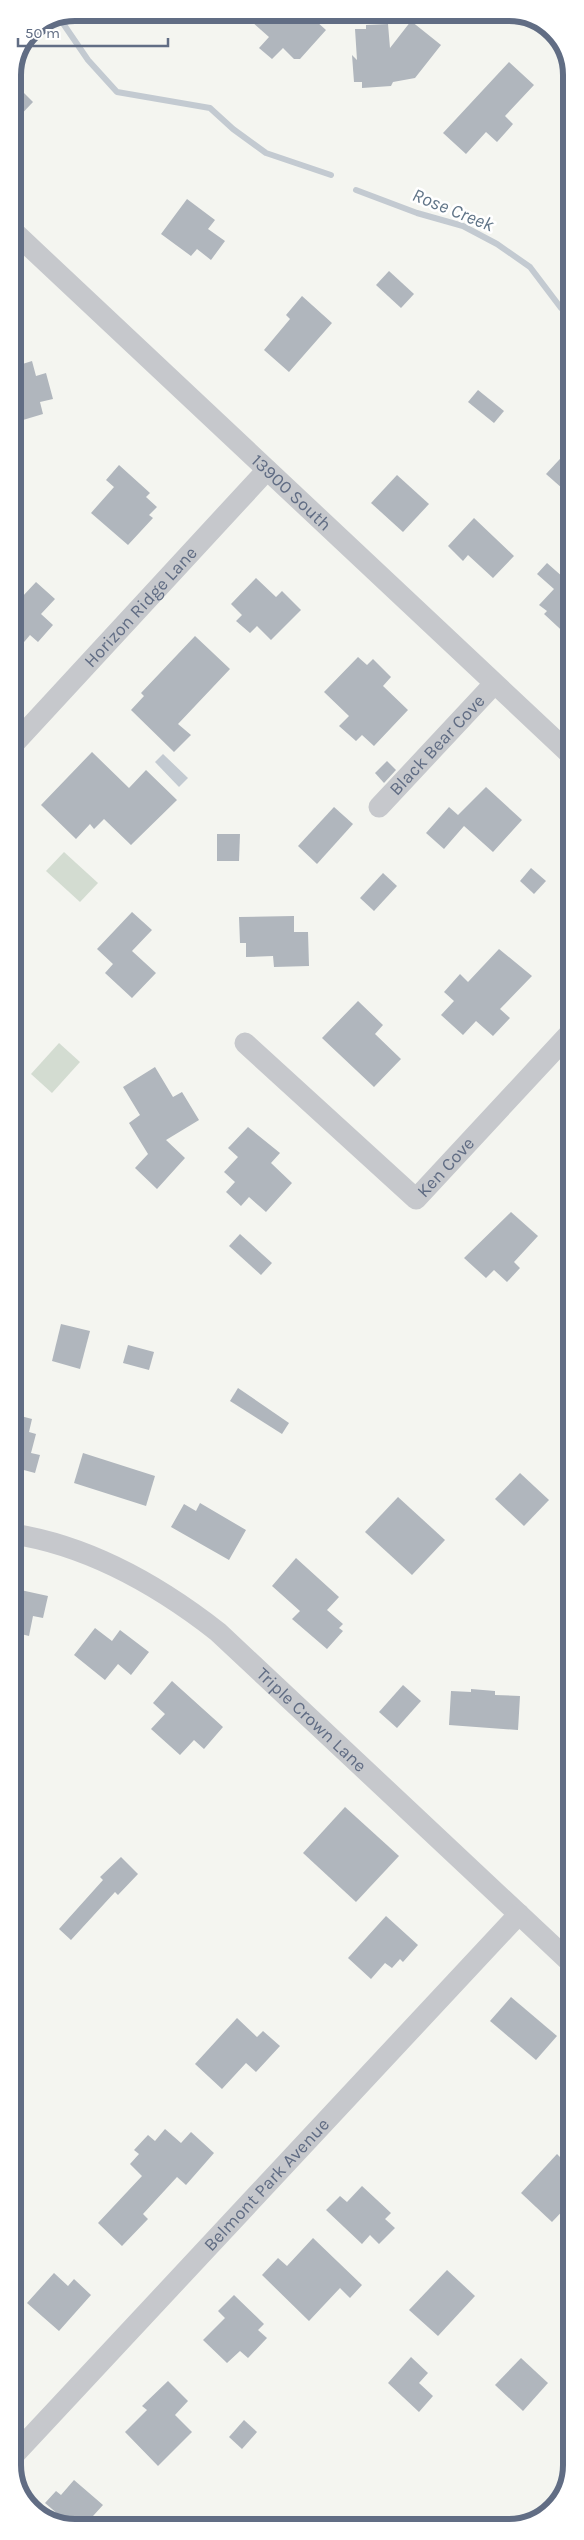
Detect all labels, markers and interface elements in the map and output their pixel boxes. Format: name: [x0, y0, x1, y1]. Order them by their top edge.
scale bar: [18, 15, 168, 47]
text: 50 m: [25, 24, 60, 42]
water label: Rose Creek: [409, 184, 497, 236]
street label: 13900 South: [247, 450, 336, 535]
street label: Horizon Ridge Lane: [79, 542, 202, 672]
street label: Black Bear Cove: [385, 690, 490, 800]
street label: Ken Cove: [412, 1132, 479, 1202]
street label: Triple Crown Lane: [252, 1663, 371, 1777]
street label: Belmont Park Avenue: [199, 2113, 334, 2256]

